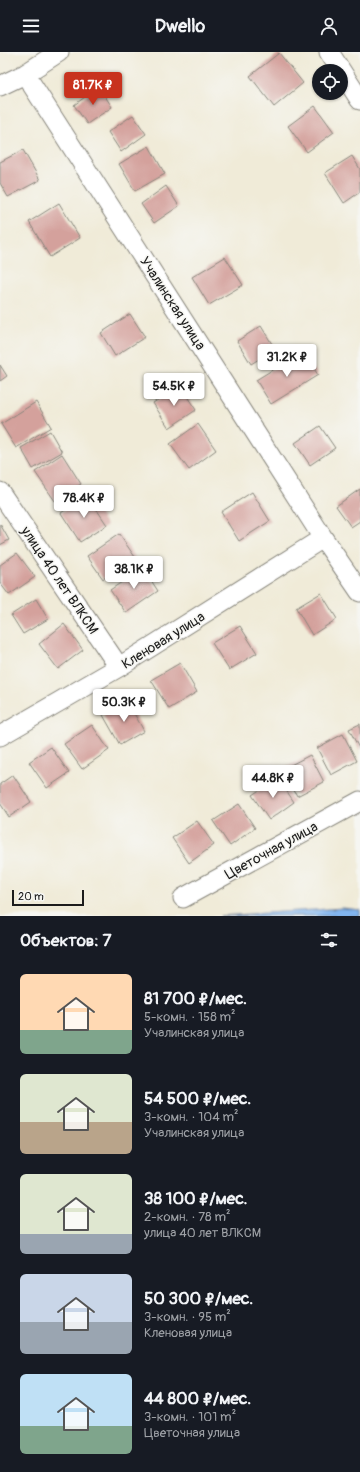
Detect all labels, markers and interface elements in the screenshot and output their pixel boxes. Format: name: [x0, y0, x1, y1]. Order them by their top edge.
icon: menu: [20, 15, 42, 37]
text: Dwello: [155, 15, 205, 38]
icon: person: [318, 15, 340, 37]
map controls: [312, 64, 348, 100]
button: locate: [312, 64, 348, 100]
pin: 81.7K ₽: [56, 72, 130, 106]
text: 81.7K ₽: [73, 77, 113, 93]
street label: Учалинская улица: [136, 253, 209, 353]
pin: 31.2K ₽: [250, 344, 324, 378]
text: 31.2K ₽: [267, 349, 307, 365]
pin: 54.5K ₽: [137, 373, 211, 407]
text: 54.5K ₽: [153, 378, 195, 394]
pin: 78.4K ₽: [47, 485, 121, 519]
text: 78.4K ₽: [63, 490, 105, 506]
street label: улица 40 лет ВЛКСМ: [17, 522, 102, 637]
pin: 38.1K ₽: [97, 556, 171, 590]
text: 38.1K ₽: [114, 561, 154, 577]
street label: Кленовая улица: [119, 608, 208, 673]
pin: 50.3K ₽: [87, 689, 161, 723]
text: 50.3K ₽: [102, 694, 146, 710]
pin: 44.8K ₽: [236, 765, 310, 799]
text: 44.8K ₽: [252, 770, 294, 786]
street label: Цветочная улица: [222, 818, 321, 883]
scale bar: [12, 888, 84, 907]
text: 20 m: [18, 890, 44, 903]
icon: filters: [318, 929, 340, 951]
text: Объектов: 7: [20, 930, 111, 951]
text: 81 700 ₽/мес.: [144, 988, 247, 1009]
icon: home: [52, 990, 100, 1038]
text: 5-комн. · 158 m²: [144, 1009, 236, 1025]
text: Учалинская улица: [144, 1025, 244, 1041]
text: 54 500 ₽/мес.: [144, 1088, 251, 1109]
icon: home: [52, 1090, 100, 1138]
text: 3-комн. · 104 m²: [144, 1109, 239, 1125]
text: Учалинская улица: [144, 1125, 244, 1141]
text: 38 100 ₽/мес.: [144, 1188, 248, 1209]
icon: home: [52, 1190, 100, 1238]
text: 2-комн. · 78 m²: [144, 1209, 230, 1225]
text: улица 40 лет ВЛКСМ: [144, 1225, 261, 1241]
text: 50 300 ₽/мес.: [144, 1288, 253, 1309]
icon: home: [52, 1290, 100, 1338]
text: 3-комн. · 95 m²: [144, 1309, 231, 1325]
text: Кленовая улица: [144, 1325, 232, 1341]
text: 44 800 ₽/мес.: [144, 1388, 251, 1409]
icon: home: [52, 1390, 100, 1438]
text: 3-комн. · 101 m²: [144, 1409, 236, 1425]
text: Цветочная улица: [144, 1425, 240, 1441]

